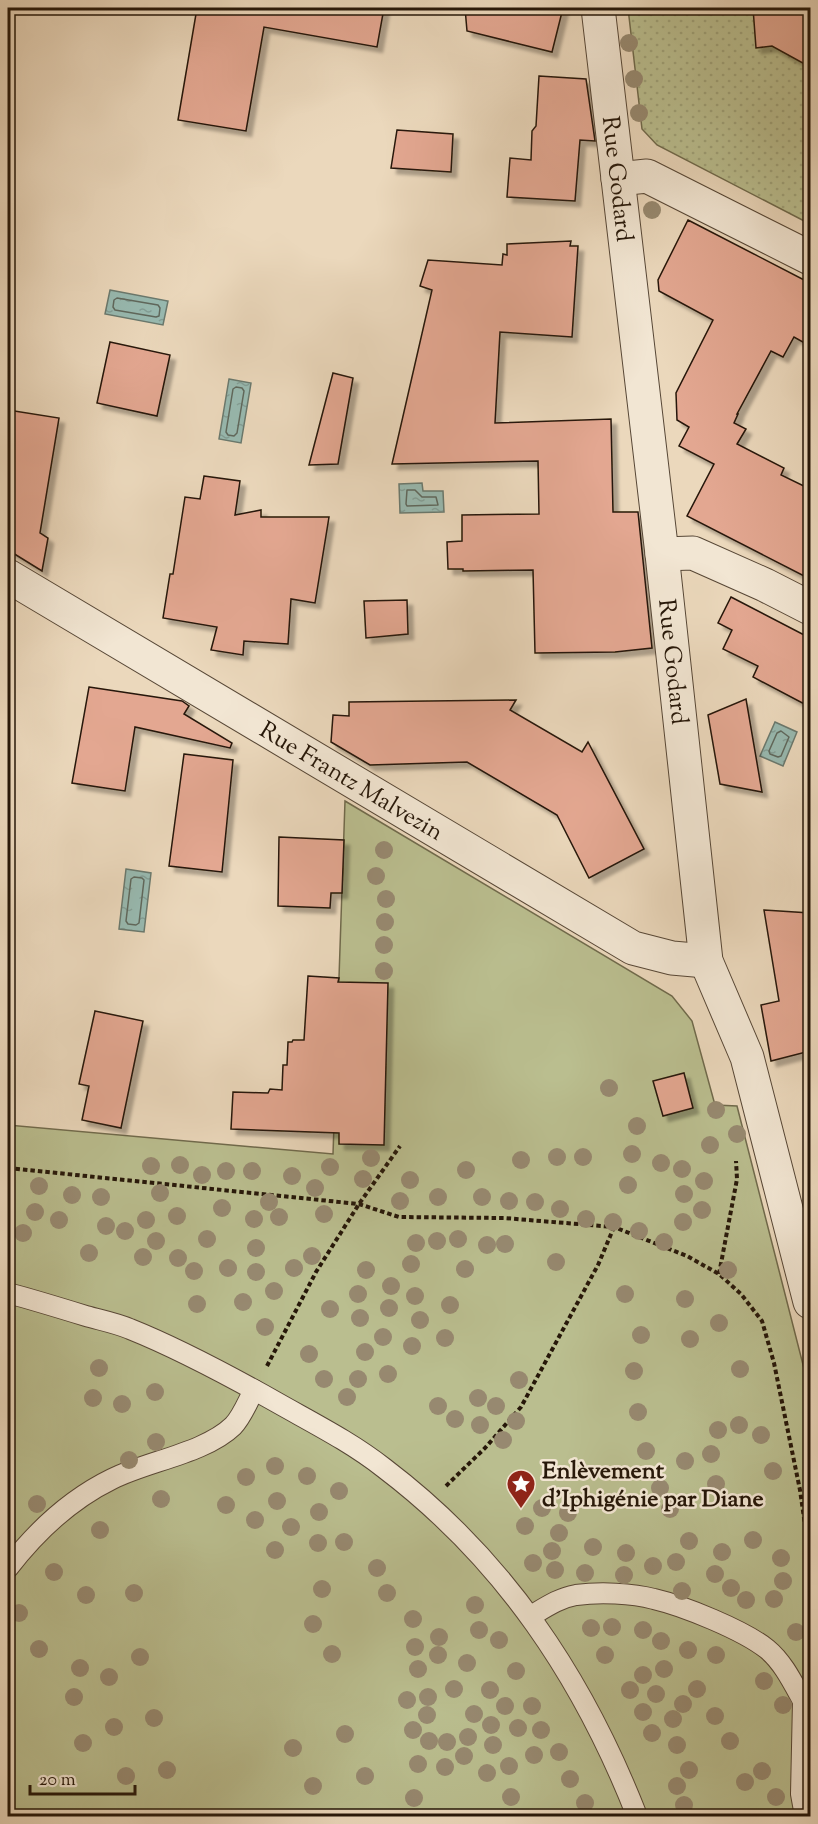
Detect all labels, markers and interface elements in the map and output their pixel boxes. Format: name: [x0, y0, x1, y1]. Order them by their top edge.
street label: Rue Godard: [592, 114, 640, 244]
street label: Rue Godard: [648, 597, 695, 727]
street label: Rue Frantz Malvezin: [252, 714, 449, 850]
place label: Enlèvement d'Iphigénie par Diane: [542, 1455, 764, 1517]
place icon: Enlèvement d'Iphigénie par Diane: [505, 1468, 537, 1510]
scale bar: [30, 1758, 135, 1796]
text: 20 m: [39, 1768, 76, 1794]

